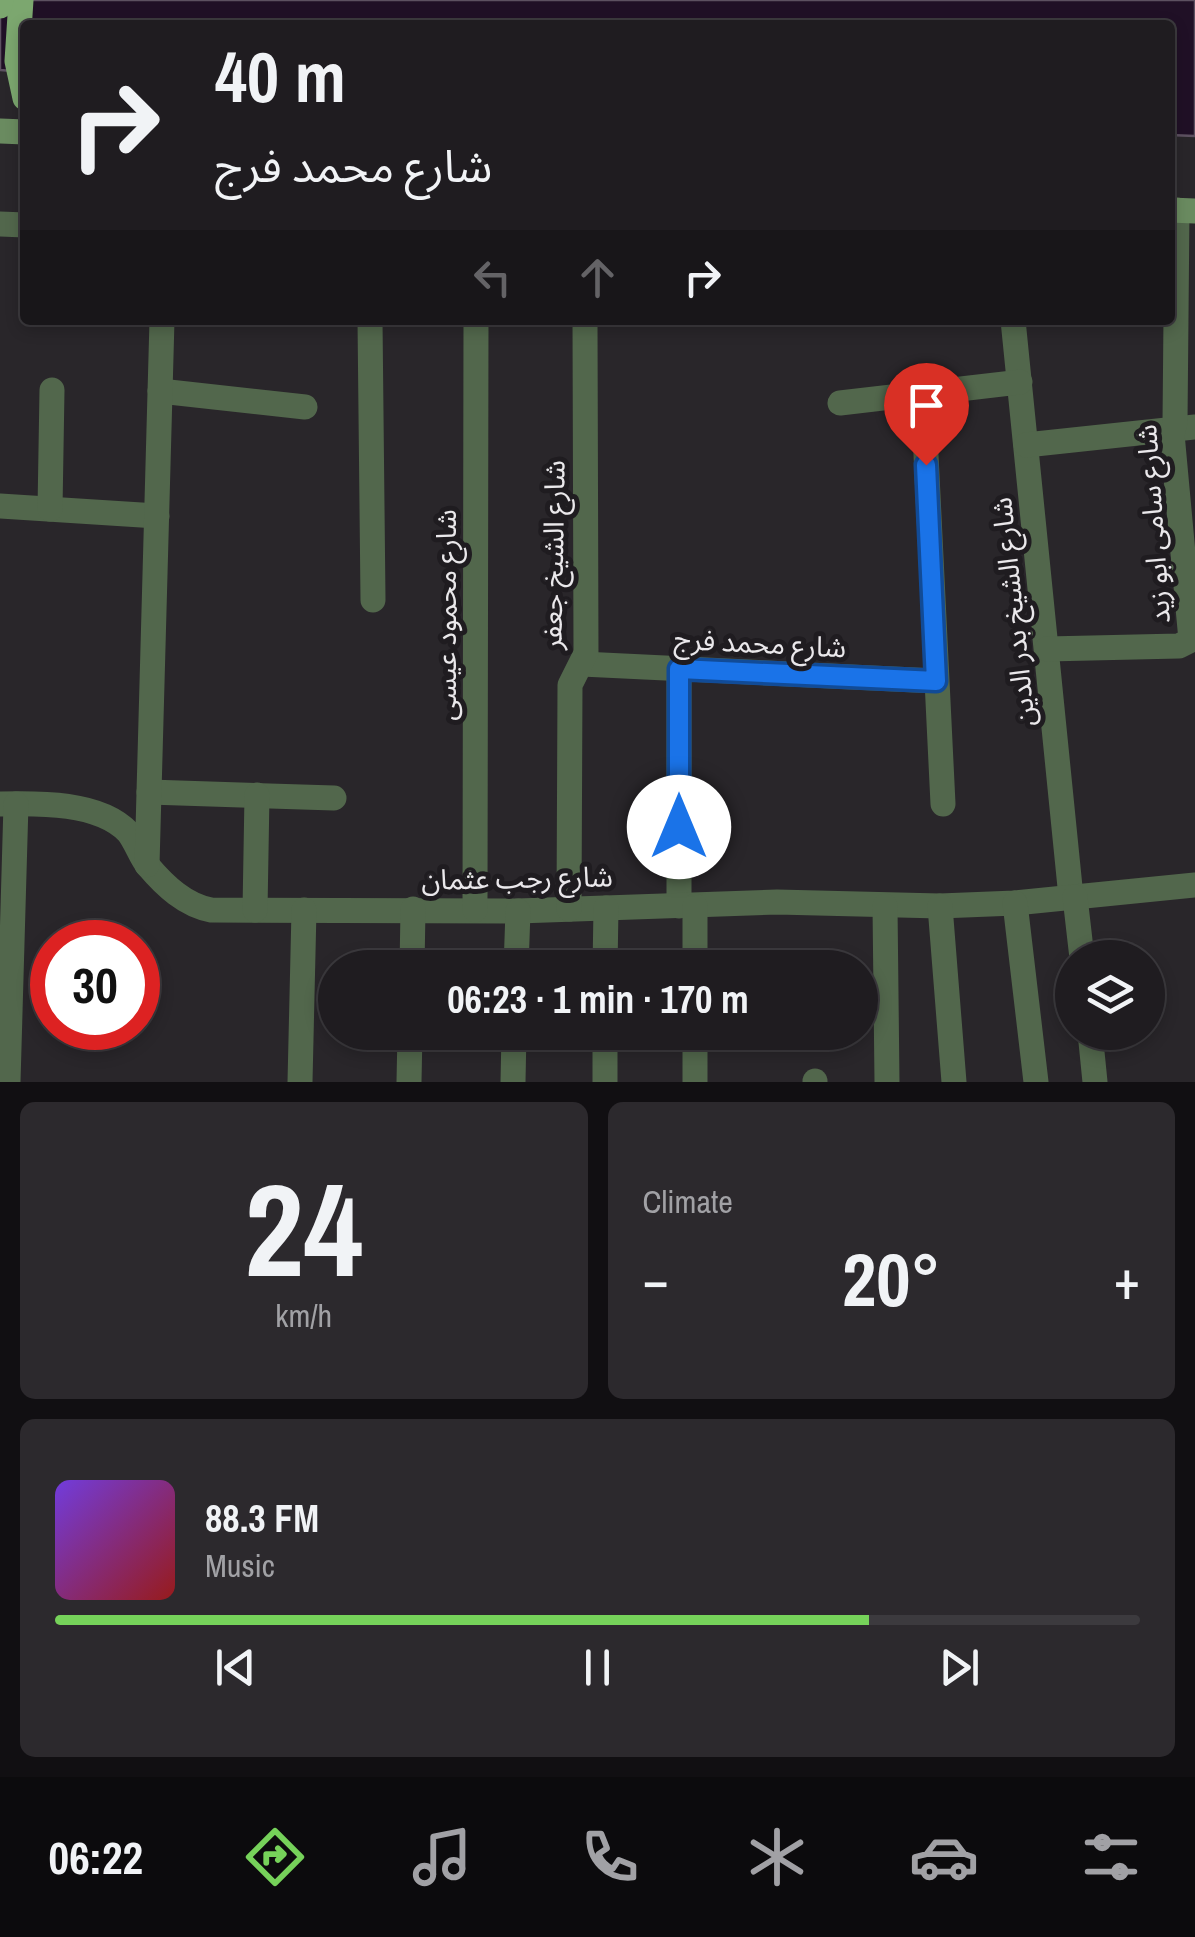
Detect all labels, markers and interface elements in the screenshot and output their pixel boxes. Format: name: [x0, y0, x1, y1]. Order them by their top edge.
text: 40 m: [215, 30, 346, 124]
icon: right: [50, 60, 180, 190]
text: شارع محمد فرج: [215, 135, 492, 196]
icon: left: [465, 250, 520, 305]
icon: ahead: [570, 250, 625, 305]
icon: right: [675, 250, 730, 305]
pin: [884, 363, 969, 466]
icon: arrive: [899, 378, 954, 433]
street label: شارع سامى ابو زيد: [1127, 423, 1181, 625]
street label: شارع الشيخ جعفر: [532, 460, 576, 651]
street label: شارع الشيخ بدر الدين: [982, 495, 1046, 729]
street label: شارع محمود عيسى: [427, 509, 467, 721]
street label: شارع محمد فرج: [673, 620, 847, 668]
position arrow: [627, 775, 731, 879]
street label: شارع رجب عثمان: [421, 857, 613, 901]
speed limit sign: 30: [30, 920, 160, 1050]
map controls: [1055, 940, 1165, 1050]
button: layers: [1055, 940, 1165, 1050]
text: 06:23 · 1 min · 170 m: [447, 974, 749, 1025]
text: 24: [244, 1141, 363, 1317]
text: Climate: [643, 1180, 733, 1223]
text: 20°: [842, 1228, 940, 1329]
text: −: [643, 1242, 669, 1316]
text: +: [1114, 1242, 1140, 1316]
text: km/h: [275, 1294, 332, 1337]
text: 88.3 FM: [205, 1493, 319, 1544]
text: Music: [205, 1544, 275, 1587]
icon: previous: [208, 1640, 263, 1695]
icon: pause: [570, 1640, 625, 1695]
icon: next: [932, 1640, 987, 1695]
icon: directions: [240, 1822, 310, 1892]
icon: music: [407, 1822, 477, 1892]
icon: phone: [575, 1822, 645, 1892]
icon: climate: [742, 1822, 812, 1892]
icon: car: [909, 1822, 979, 1892]
icon: filters: [1076, 1822, 1146, 1892]
text: 06:22: [49, 1827, 143, 1888]

